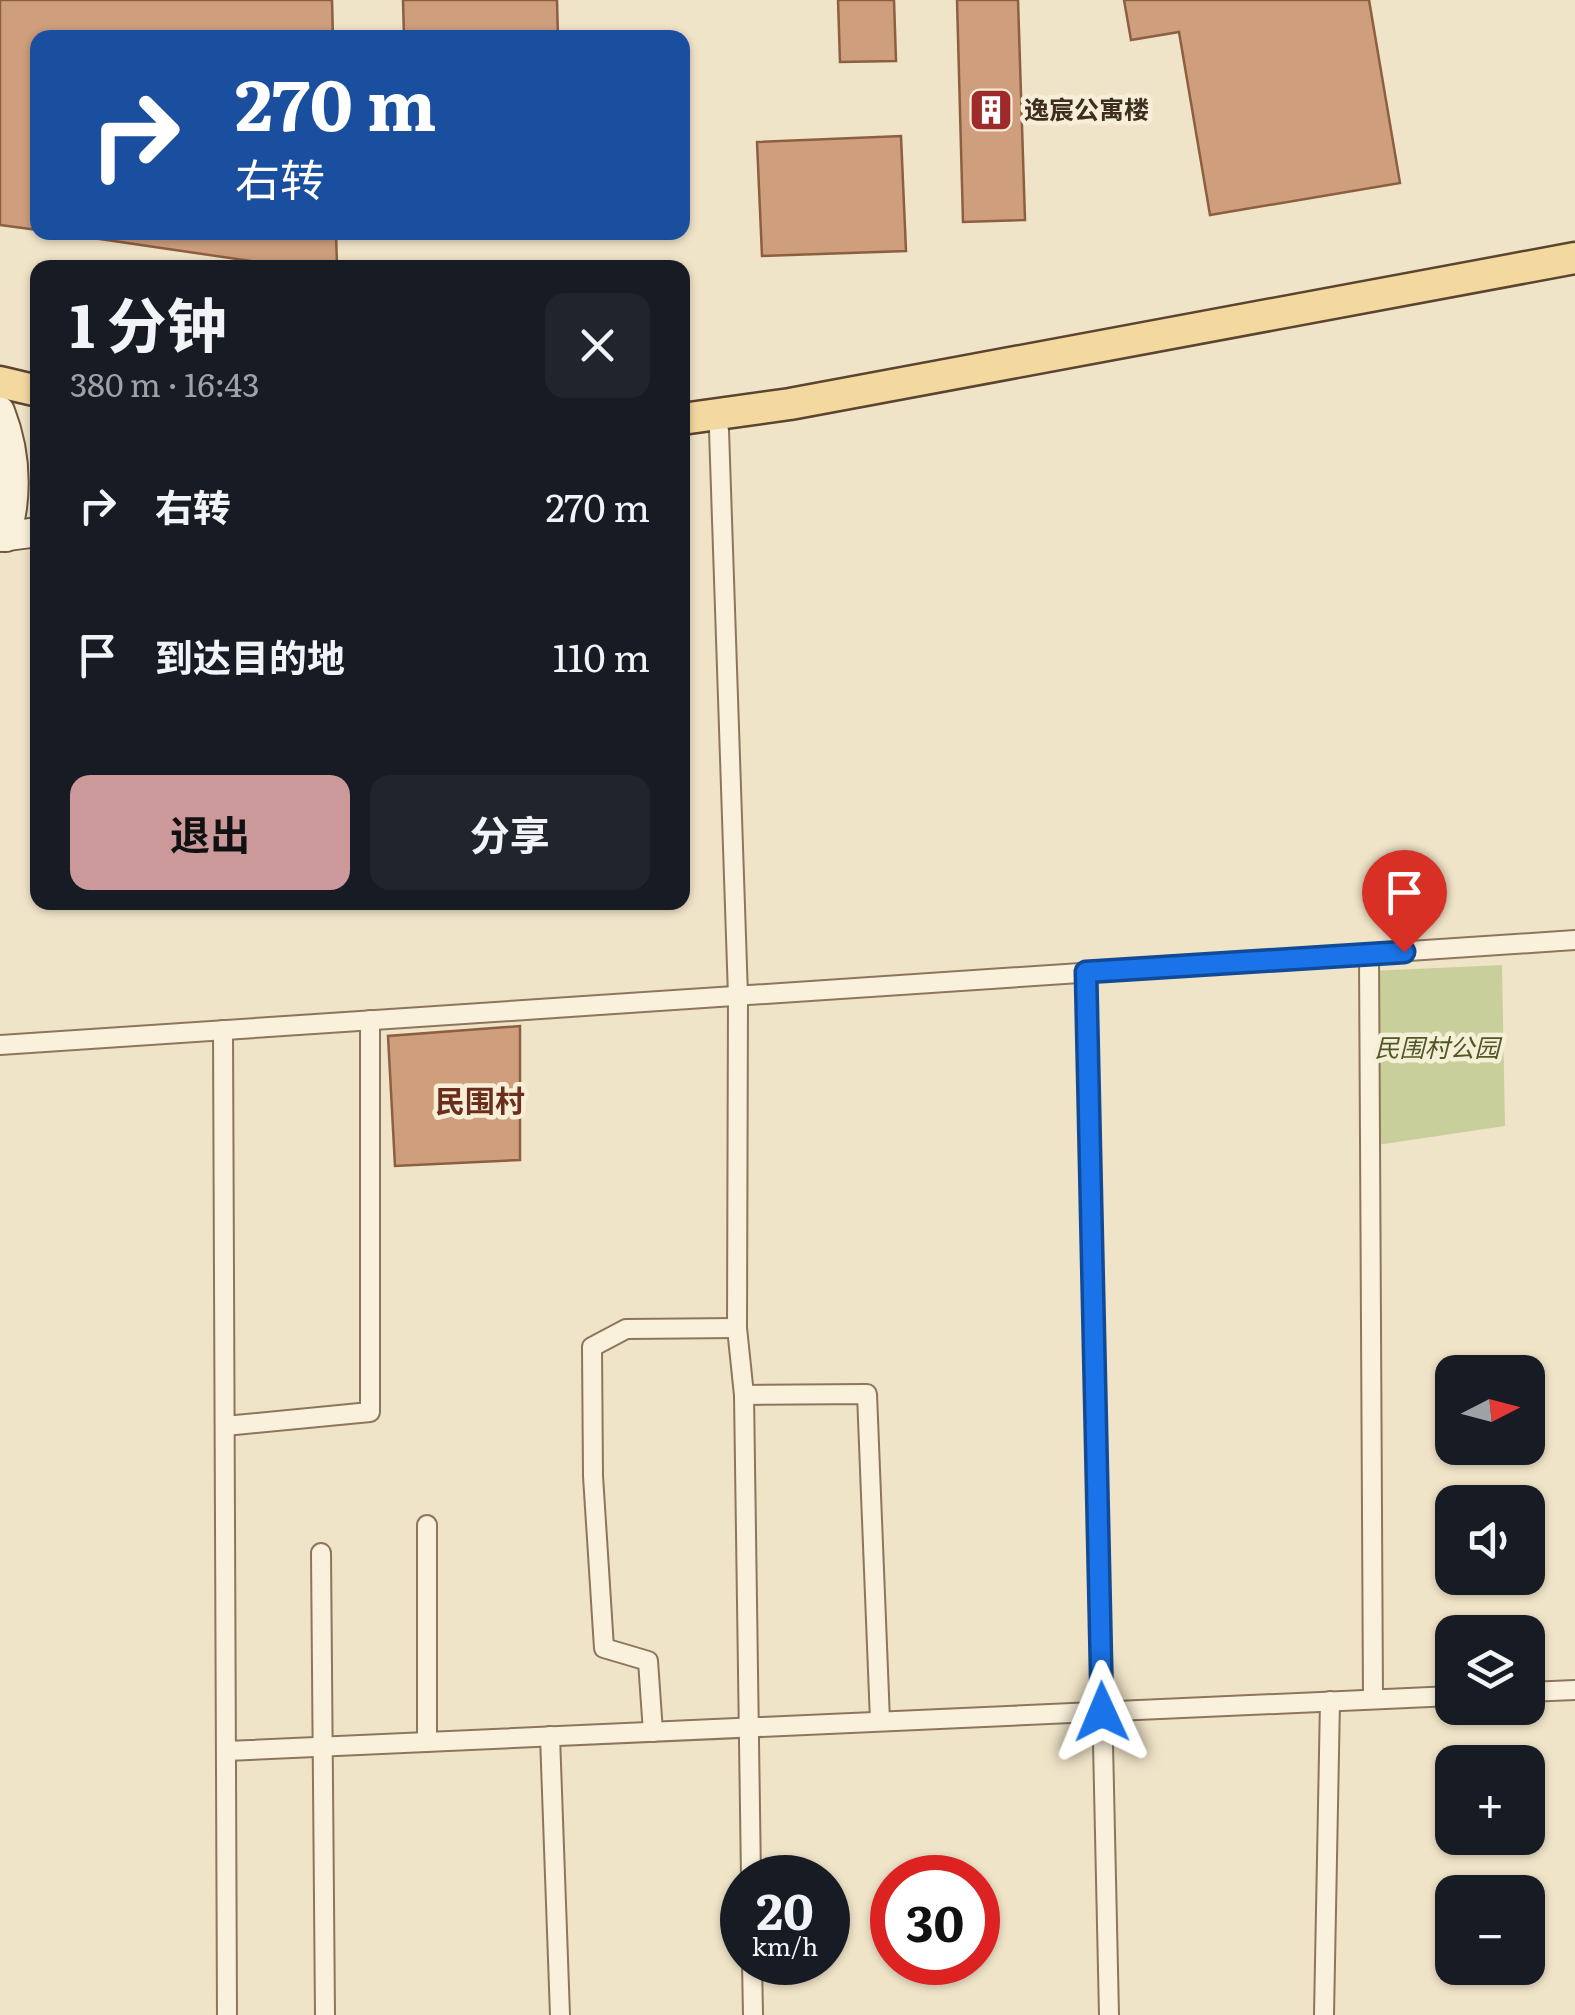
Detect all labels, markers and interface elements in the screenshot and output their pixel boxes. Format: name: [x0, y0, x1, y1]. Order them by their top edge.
text: 270 m: [235, 49, 437, 153]
icon: right: [70, 70, 200, 200]
building icon: 逸宸公寓楼: [968, 87, 1014, 133]
place label: 逸宸公寓楼: [1024, 90, 1149, 127]
text: 右转: [235, 144, 325, 211]
text: 1 分钟: [70, 277, 227, 366]
button: close: [545, 293, 650, 398]
text: 380 m · 16:43: [70, 359, 260, 407]
text: 右转: [155, 477, 231, 534]
text: 270 m: [545, 477, 650, 534]
icon: right: [70, 478, 125, 533]
text: 到达目的地: [155, 627, 345, 684]
text: 110 m: [553, 627, 650, 684]
icon: arrive: [70, 628, 125, 683]
button: 退出: [70, 775, 350, 890]
button: 分享: [370, 775, 650, 890]
pin: [1362, 850, 1447, 953]
icon: arrive: [1377, 865, 1432, 920]
park label: 民围村公园: [1374, 1028, 1502, 1065]
district label: 民围村: [435, 1077, 525, 1121]
north arrow: [1435, 1355, 1545, 1465]
map controls: [1435, 1355, 1545, 1985]
button: sound: [1435, 1485, 1545, 1595]
button: layers: [1435, 1615, 1545, 1725]
position arrow: [1050, 1660, 1154, 1764]
button: +: [1435, 1745, 1545, 1855]
speed limit sign: 30: [870, 1855, 1000, 1985]
text: 20: [756, 1871, 814, 1945]
button: −: [1435, 1875, 1545, 1985]
text: km/h: [752, 1927, 818, 1964]

